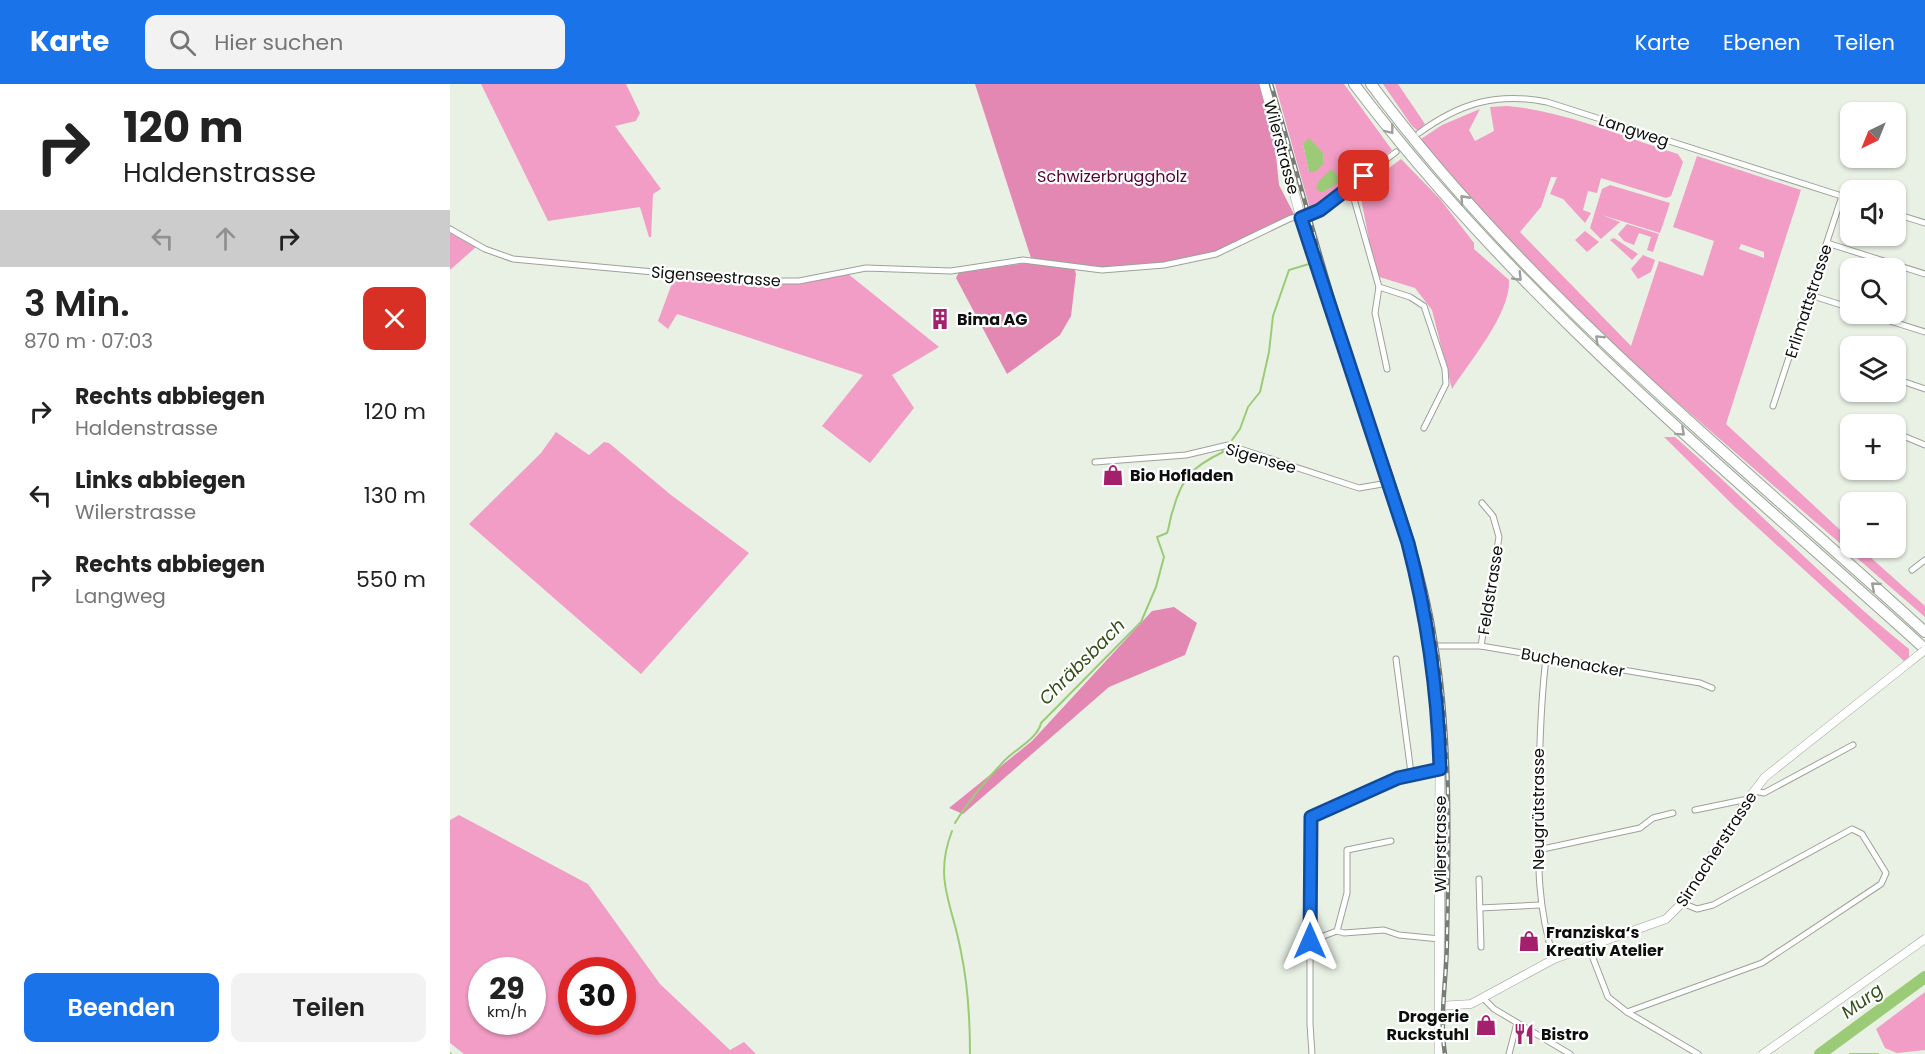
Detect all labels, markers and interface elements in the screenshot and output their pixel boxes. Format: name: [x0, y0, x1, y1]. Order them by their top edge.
search box: [145, 15, 565, 69]
text: Karte: [30, 22, 109, 61]
icon: search: [166, 26, 199, 59]
text: Hier suchen: [214, 27, 343, 58]
text: Karte: [1635, 28, 1690, 57]
text: Ebenen: [1723, 28, 1801, 57]
text: Teilen: [1834, 28, 1895, 57]
street label: Wilerstrasse: [1258, 97, 1305, 197]
text: 120 m: [123, 98, 244, 157]
north arrow: [1840, 102, 1906, 168]
map controls: [1840, 102, 1906, 558]
icon: right: [24, 108, 102, 186]
street label: Langweg: [1596, 108, 1672, 153]
one-way arrow: [1383, 124, 1394, 135]
pin: [1338, 150, 1389, 201]
text: Haldenstrasse: [123, 154, 316, 191]
icon: arrive: [1347, 159, 1380, 192]
park label: Schwizerbruggholz: [1037, 165, 1187, 188]
button: sound: [1840, 180, 1906, 246]
one-way arrow: [1460, 195, 1471, 205]
icon: left: [146, 222, 179, 255]
icon: ahead: [209, 222, 242, 255]
icon: right: [272, 222, 305, 255]
street label: Erlimattstrasse: [1779, 241, 1838, 361]
button: search: [1840, 258, 1906, 324]
street label: Sigenseestrasse: [650, 260, 782, 293]
one-way arrow: [1511, 270, 1522, 281]
text: 3 Min.: [24, 278, 130, 329]
button: close: [363, 287, 426, 350]
building icon: Bima AG: [928, 307, 952, 331]
place label: Bima AG: [957, 308, 1027, 331]
text: 870 m · 07:03: [24, 327, 153, 355]
one-way arrow: [1596, 335, 1607, 346]
button: layers: [1840, 336, 1906, 402]
text: Rechts abbiegen: [75, 381, 265, 412]
icon: right: [24, 395, 57, 428]
text: 120 m: [364, 396, 426, 427]
text: Haldenstrasse: [75, 414, 218, 442]
button: +: [1840, 414, 1906, 480]
one-way arrow: [1674, 425, 1684, 436]
street label: Sigensee: [1223, 437, 1299, 480]
shop icon: Bio Hofladen: [1101, 463, 1125, 487]
place label: Bio Hofladen: [1130, 464, 1234, 487]
text: Links abbiegen: [75, 465, 246, 496]
icon: left: [24, 479, 57, 512]
text: 130 m: [364, 480, 426, 511]
button: −: [1840, 492, 1906, 558]
text: Wilerstrasse: [75, 498, 196, 526]
street label: Feldstrasse: [1472, 544, 1509, 636]
text: Rechts abbiegen: [75, 549, 265, 580]
icon: right: [24, 563, 57, 596]
text: 550 m: [356, 564, 426, 595]
text: Langweg: [75, 582, 166, 610]
one-way arrow: [1870, 583, 1881, 594]
water label: Chräbsbach: [1033, 613, 1130, 710]
street label: Buchenacker: [1519, 642, 1627, 683]
street label: Neugrütstrasse: [1527, 748, 1550, 870]
street label: Sirnacherstrasse: [1670, 787, 1763, 912]
street label: Wilerstrasse: [1429, 795, 1452, 892]
position arrow: [1278, 909, 1342, 973]
place label: Franziska‘s Kreativ Atelier: [1546, 921, 1664, 962]
shop icon: Franziska‘s Kreativ Atelier: [1517, 929, 1541, 953]
speed limit sign: 30: [558, 957, 636, 1035]
text: 29: [489, 967, 525, 1010]
button: Beenden: [24, 973, 219, 1042]
button: Teilen: [231, 973, 426, 1042]
water label: Murg: [1836, 977, 1888, 1024]
text: km/h: [487, 1001, 527, 1022]
place label: Drogerie Ruckstuhl: [1387, 1005, 1469, 1046]
shop icon: Drogerie Ruckstuhl: [1474, 1013, 1498, 1037]
restaurant icon: Bistro: [1512, 1022, 1536, 1046]
place label: Bistro: [1541, 1023, 1589, 1046]

